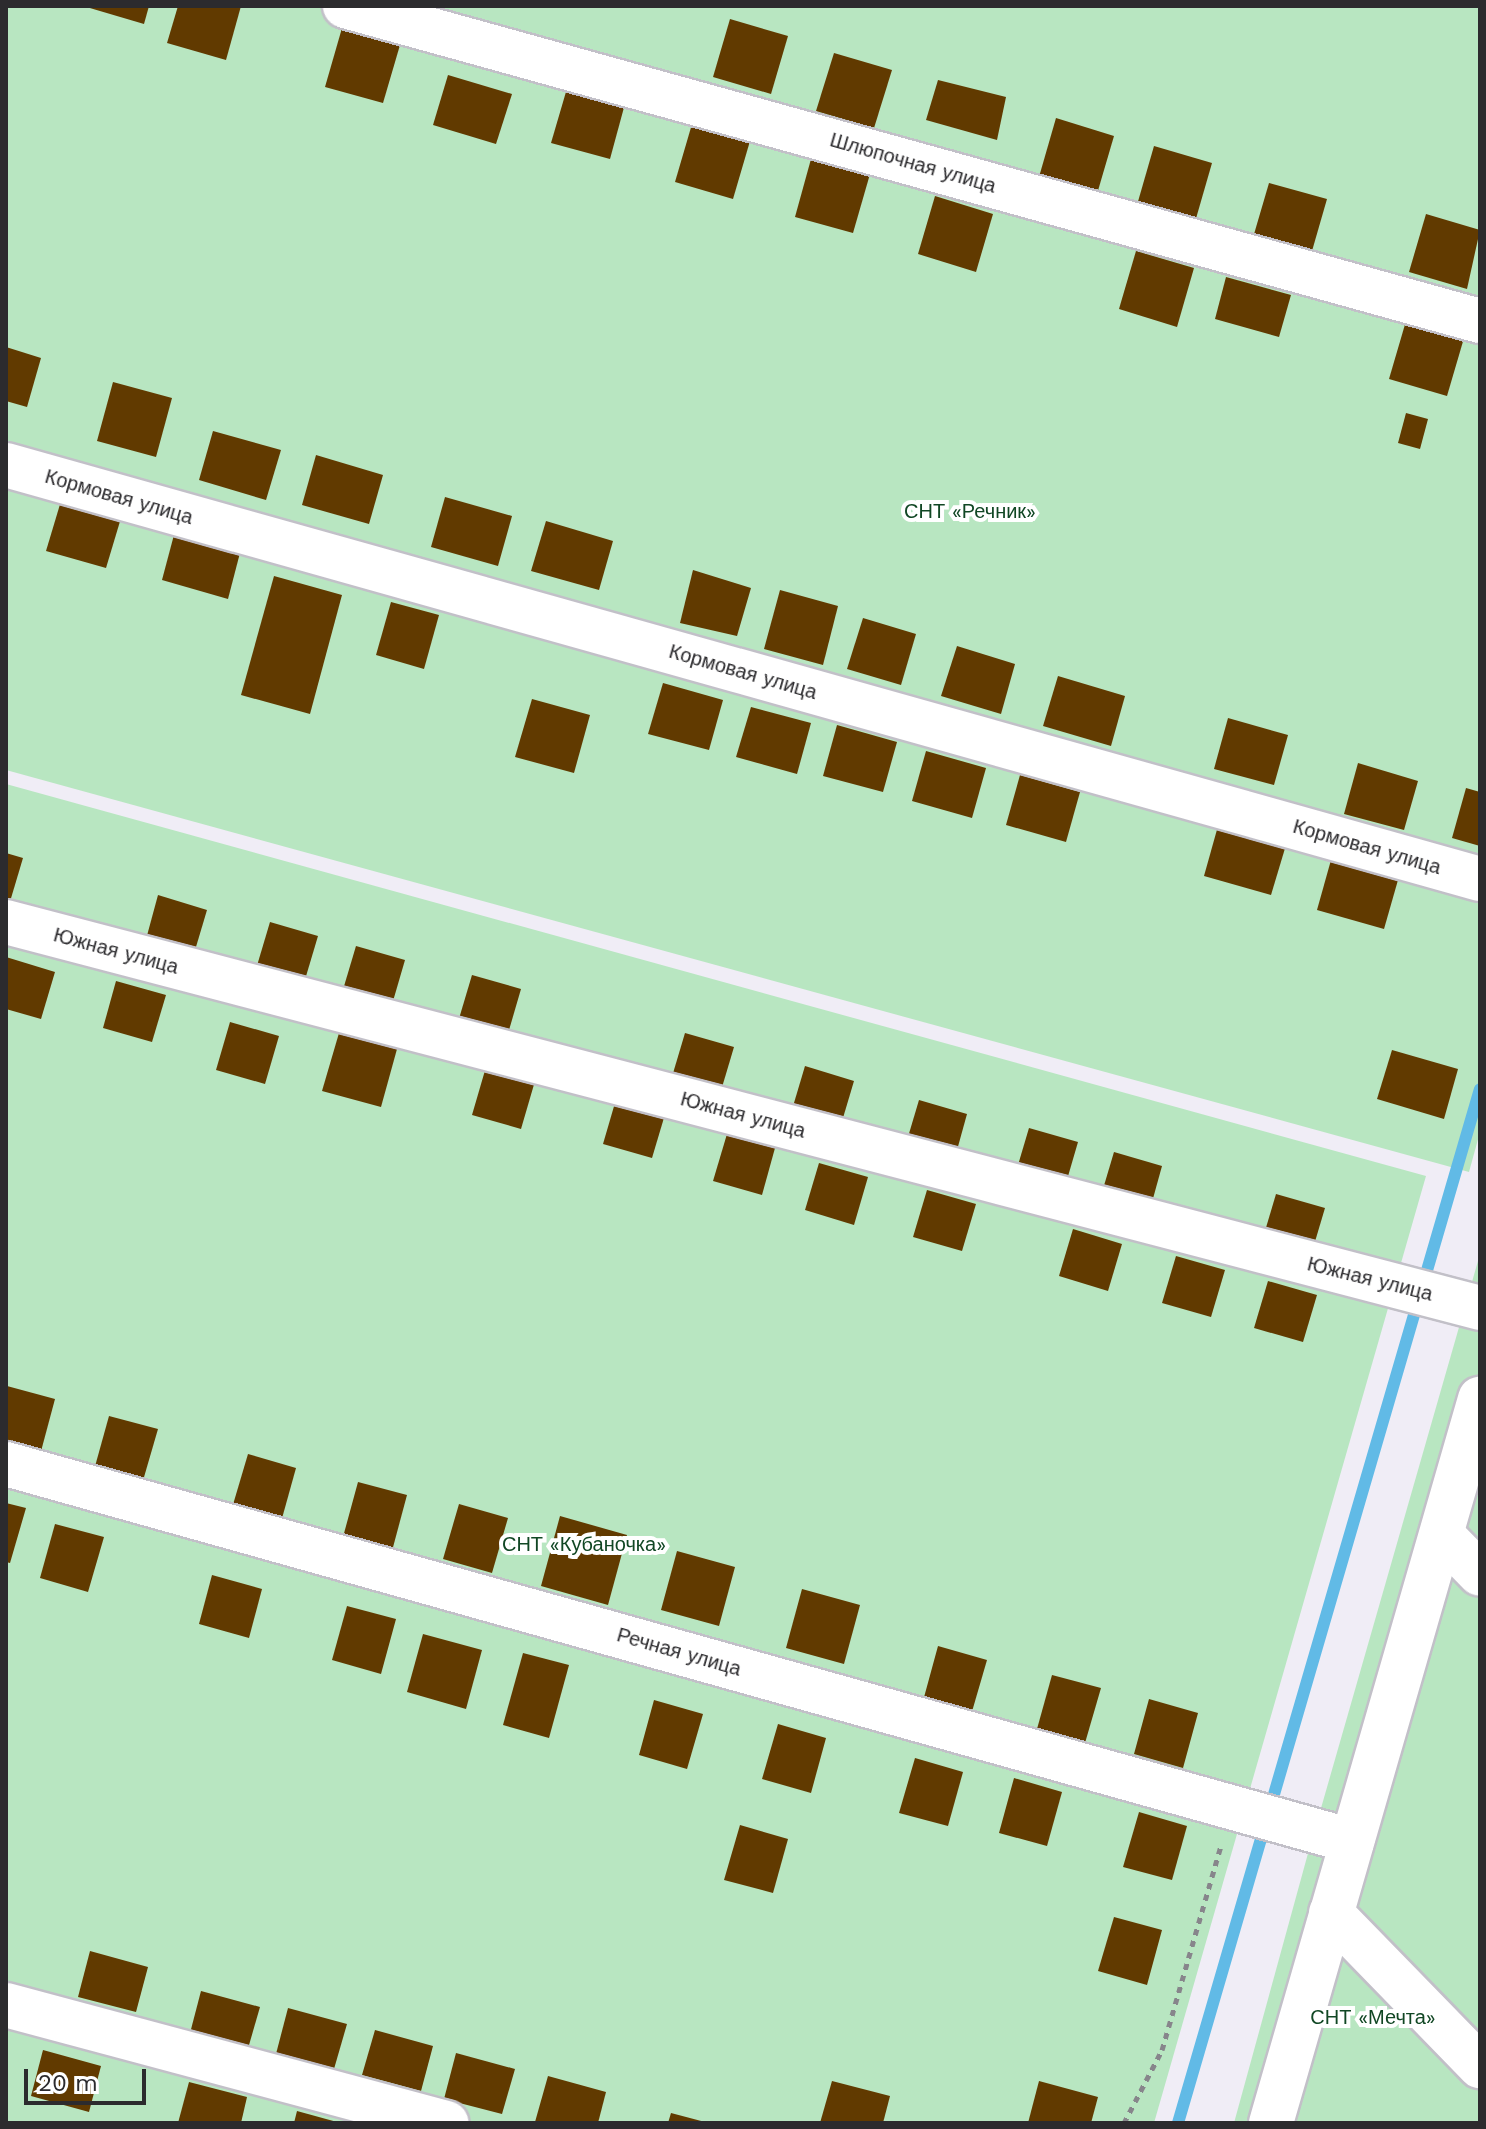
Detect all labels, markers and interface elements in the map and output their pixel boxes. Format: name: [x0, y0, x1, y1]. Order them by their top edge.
street label: Шлюпочная улица: [827, 128, 999, 198]
street label: Кормовая улица: [42, 464, 196, 530]
park label: СНТ «Речник»: [904, 499, 1036, 523]
street label: Кормовая улица: [666, 639, 820, 705]
street label: Кормовая улица: [1290, 814, 1444, 880]
street label: Южная улица: [51, 923, 181, 979]
street label: Южная улица: [678, 1087, 808, 1143]
street label: Южная улица: [1305, 1252, 1435, 1306]
park label: СНТ «Кубаночка»: [502, 1532, 666, 1556]
street label: Речная улица: [614, 1623, 744, 1681]
park label: СНТ «Мечта»: [1310, 2005, 1436, 2029]
scale bar: [28, 2053, 150, 2103]
text: 20 m: [38, 2069, 98, 2097]

